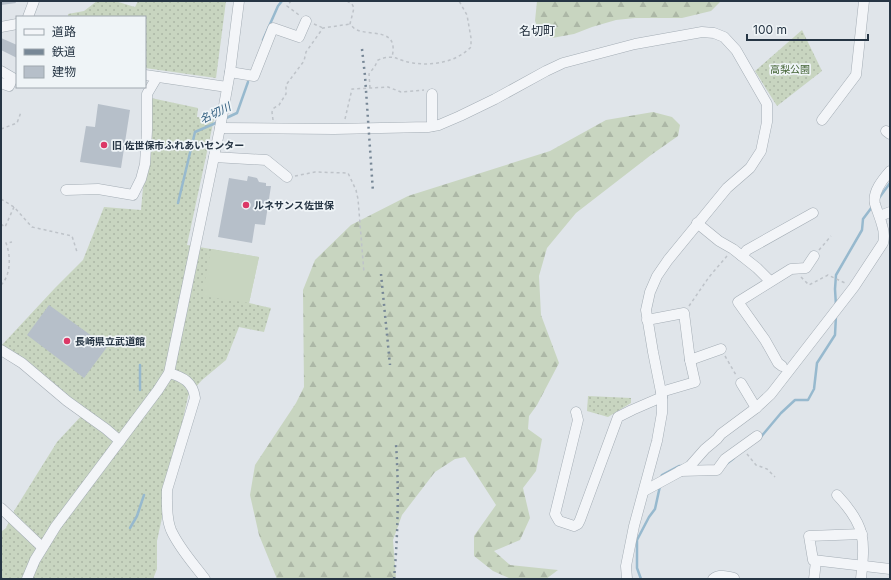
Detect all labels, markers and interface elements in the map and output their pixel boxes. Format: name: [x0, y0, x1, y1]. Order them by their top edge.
legend: [16, 16, 146, 88]
scale bar: [747, 16, 868, 42]
text: 100 m: [753, 22, 787, 37]
district label: 名切町: [519, 23, 555, 38]
text: 道路: [52, 24, 76, 39]
text: 鉄道: [52, 44, 76, 59]
park label: 高梨公園: [770, 63, 810, 75]
text: 建物: [52, 64, 76, 79]
water label: 名切川: [197, 99, 234, 127]
place label: 旧 佐世保市ふれあいセンター: [112, 139, 244, 151]
marker: 旧 佐世保市ふれあいセンター: [99, 140, 109, 150]
place label: ルネサンス佐世保: [254, 199, 335, 211]
marker: ルネサンス佐世保: [241, 200, 251, 210]
place label: 長崎県立武道館: [75, 335, 145, 347]
marker: 長崎県立武道館: [62, 336, 72, 346]

